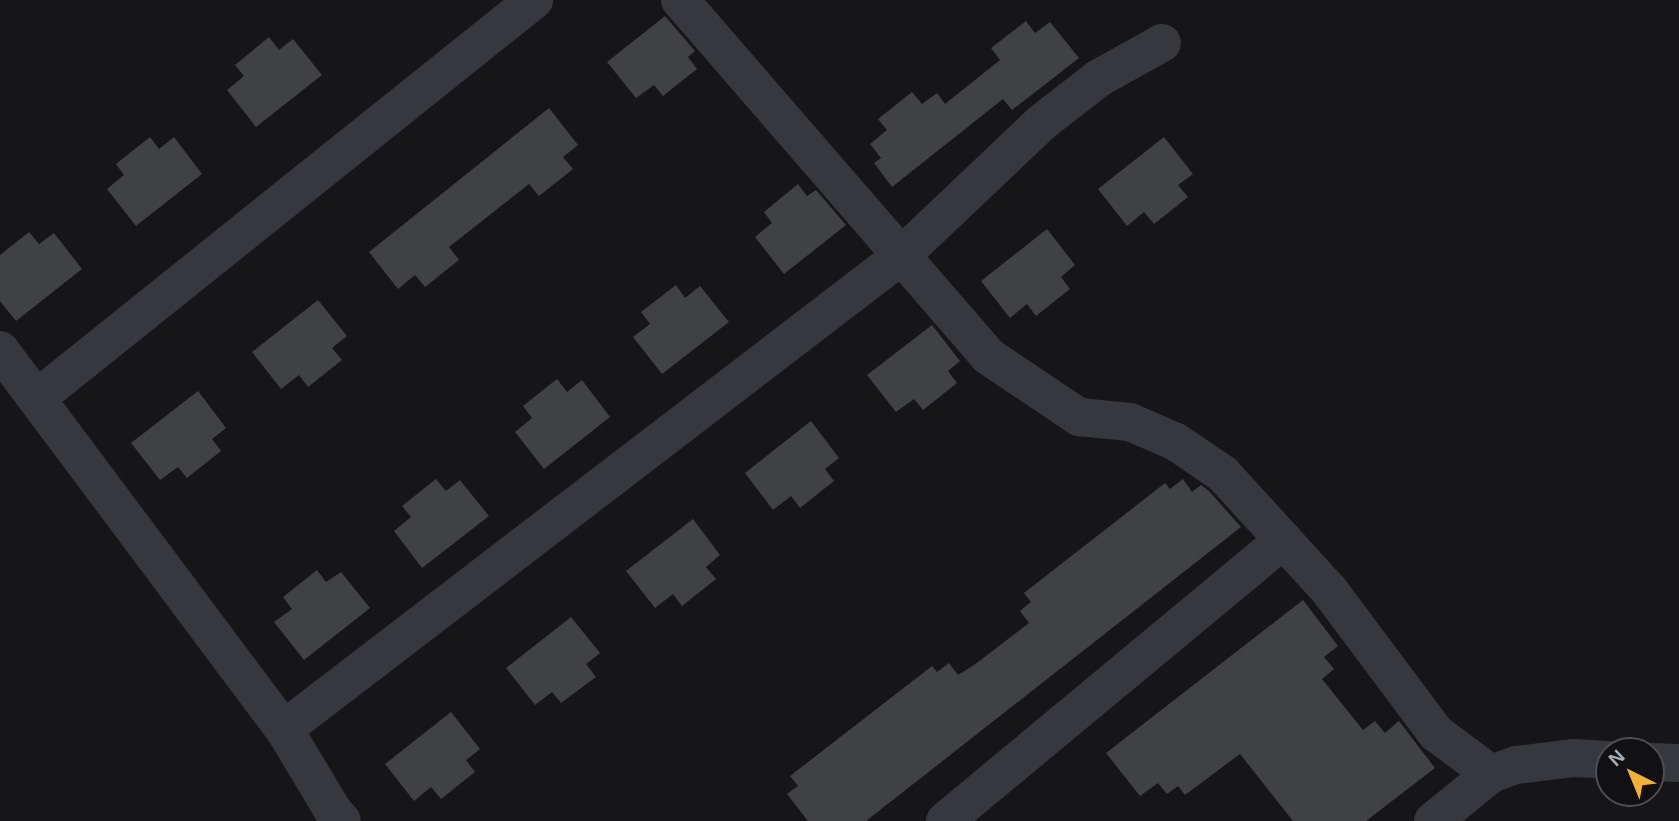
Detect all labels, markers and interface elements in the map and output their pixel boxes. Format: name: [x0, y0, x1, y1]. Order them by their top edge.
north arrow: [1595, 737, 1665, 807]
text: N: [1605, 745, 1629, 770]

